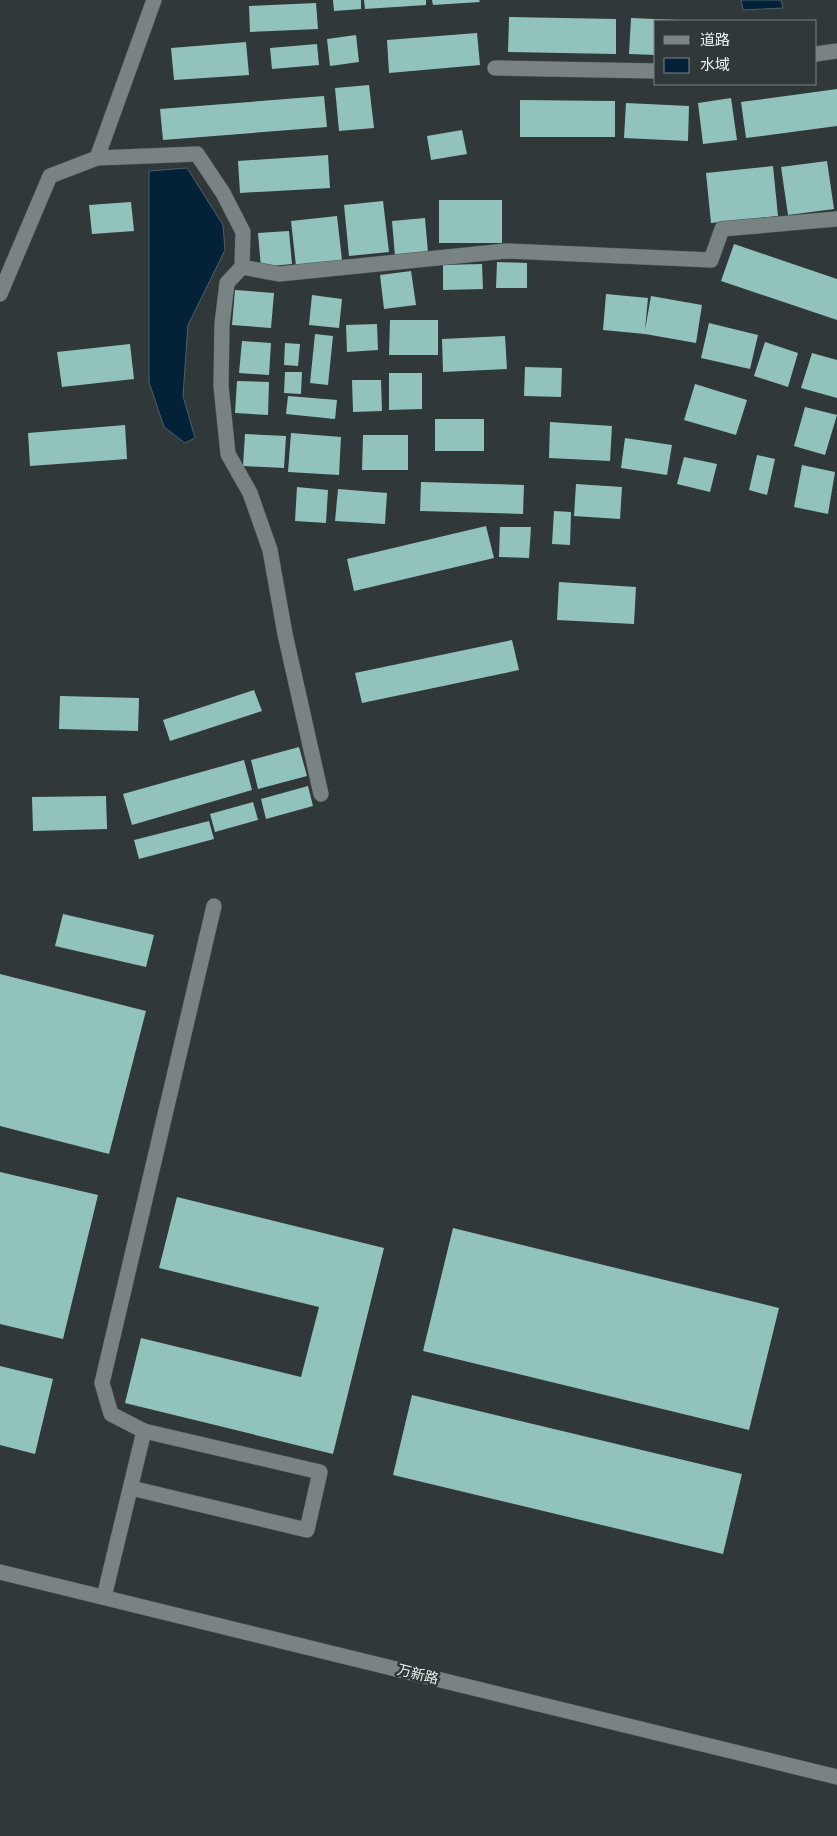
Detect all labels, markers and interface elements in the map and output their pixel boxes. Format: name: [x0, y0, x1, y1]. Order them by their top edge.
legend: [654, 20, 817, 85]
text: 道路: [700, 30, 730, 49]
text: 水域: [700, 55, 730, 74]
street label: 万新路: [395, 1660, 441, 1688]

